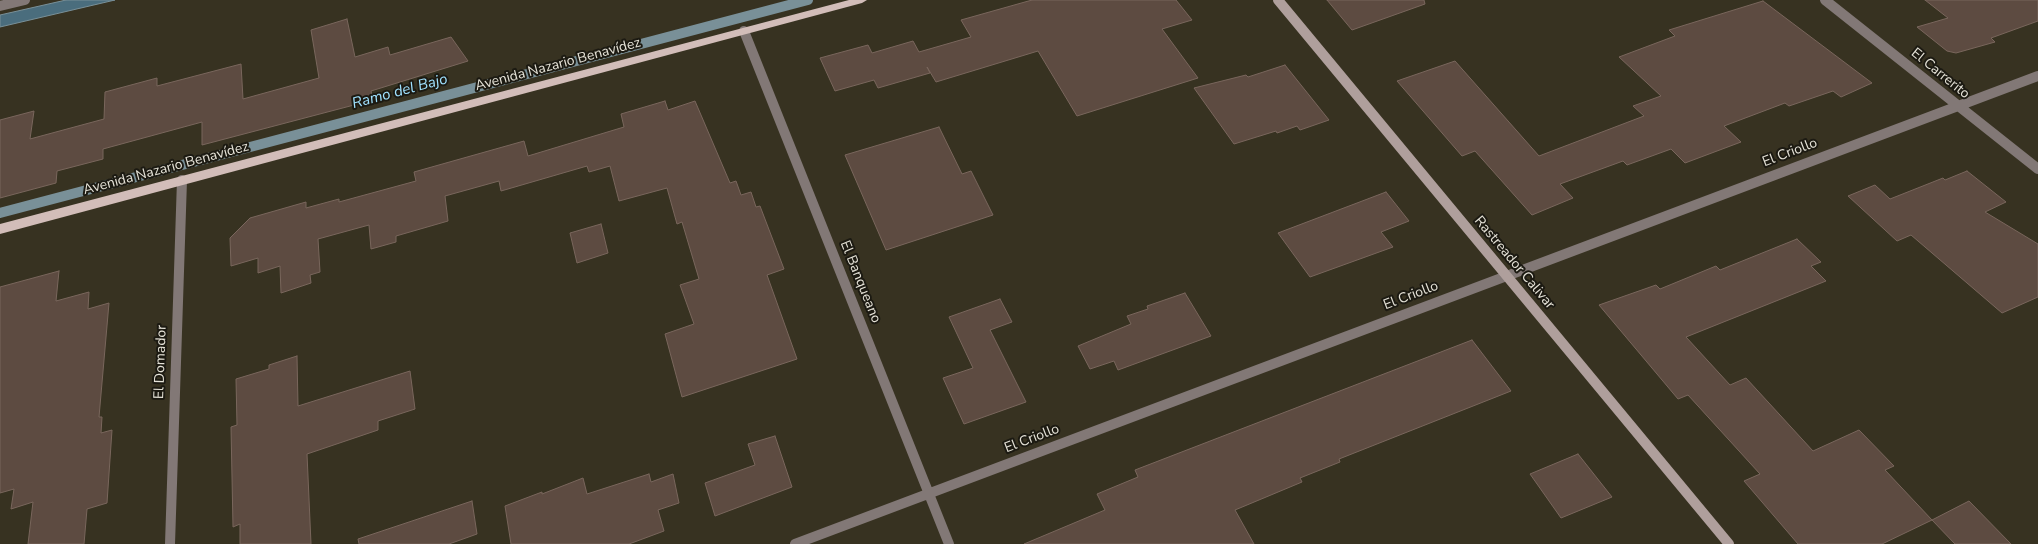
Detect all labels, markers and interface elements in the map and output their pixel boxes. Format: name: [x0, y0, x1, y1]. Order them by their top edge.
street label: Avenida Nazario Benavídez: [473, 35, 643, 95]
street label: El Carrerito: [1907, 45, 1973, 103]
water label: Ramo del Bajo: [350, 71, 450, 113]
street label: El Criollo: [1760, 135, 1820, 171]
street label: Avenida Nazario Benavídez: [81, 139, 251, 199]
street label: Rastreador Calivar: [1470, 213, 1558, 313]
street label: El Banqueano: [836, 238, 884, 326]
street label: El Criollo: [1381, 278, 1441, 314]
street label: El Domador: [151, 325, 171, 399]
street label: El Criollo: [1002, 421, 1062, 457]

